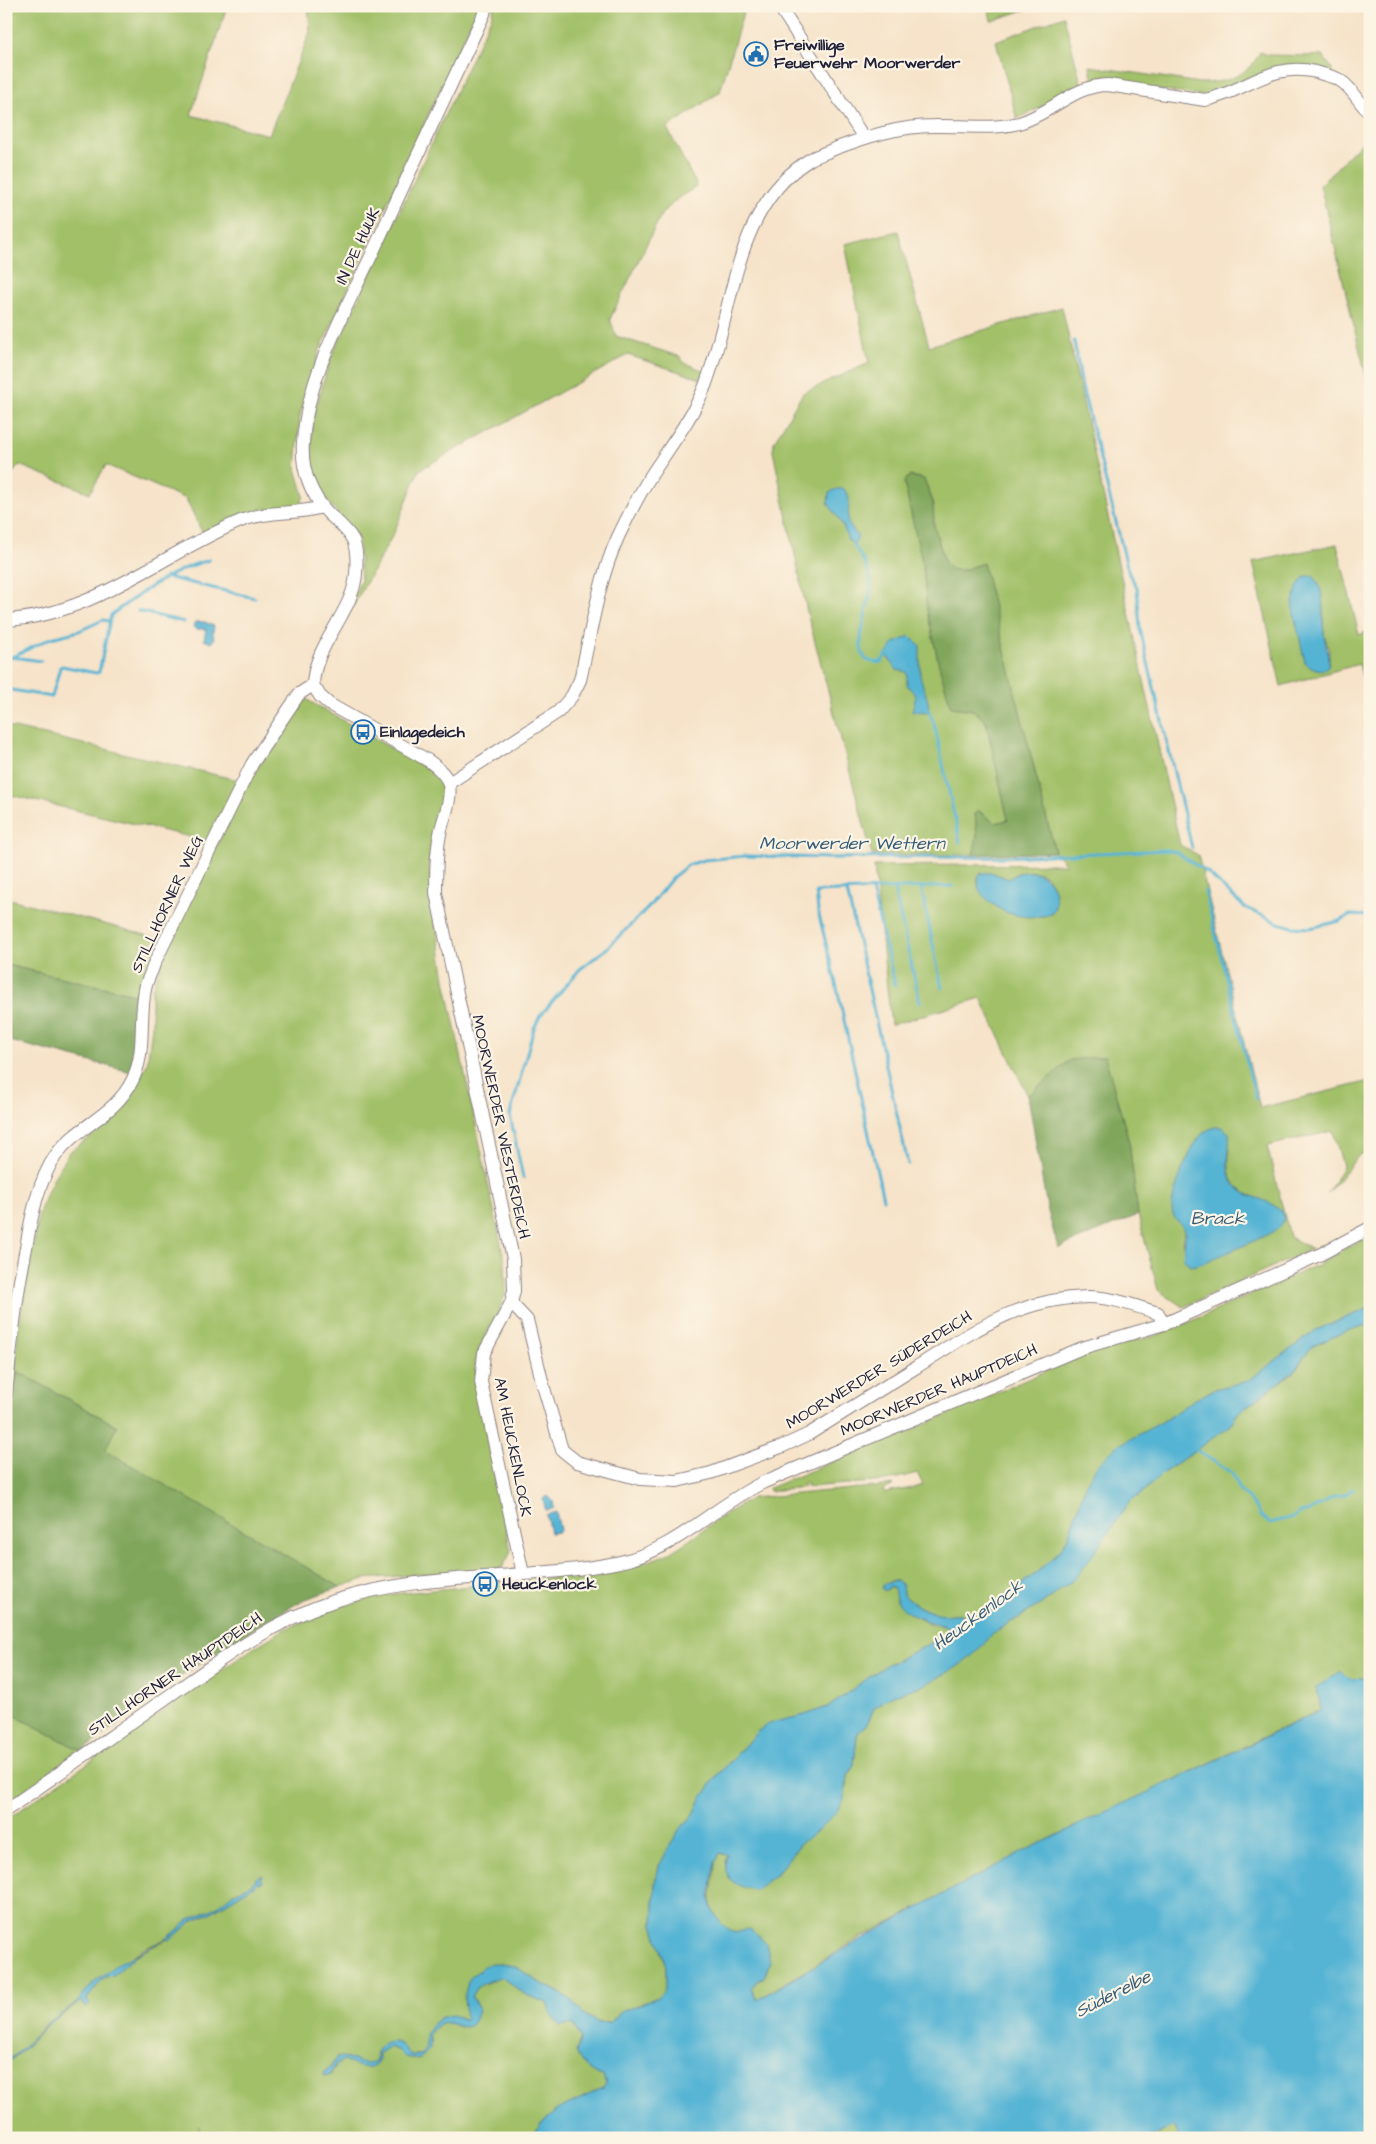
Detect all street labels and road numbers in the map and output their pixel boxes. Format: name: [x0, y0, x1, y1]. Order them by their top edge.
street label: IN DE HUUK: [331, 204, 386, 288]
street label: STILLHORNER WEG: [125, 832, 209, 976]
street label: MOORWERDER WESTERDEICH: [466, 1013, 536, 1241]
street label: MOORWERDER SÜDERDEICH: [782, 1305, 976, 1434]
street label: MOORWERDER HAUPTDEICH: [837, 1338, 1041, 1442]
street label: AM HEUCKENLOCK: [489, 1376, 537, 1519]
street label: STILLHORNER HAUPTDEICH: [83, 1607, 267, 1741]

